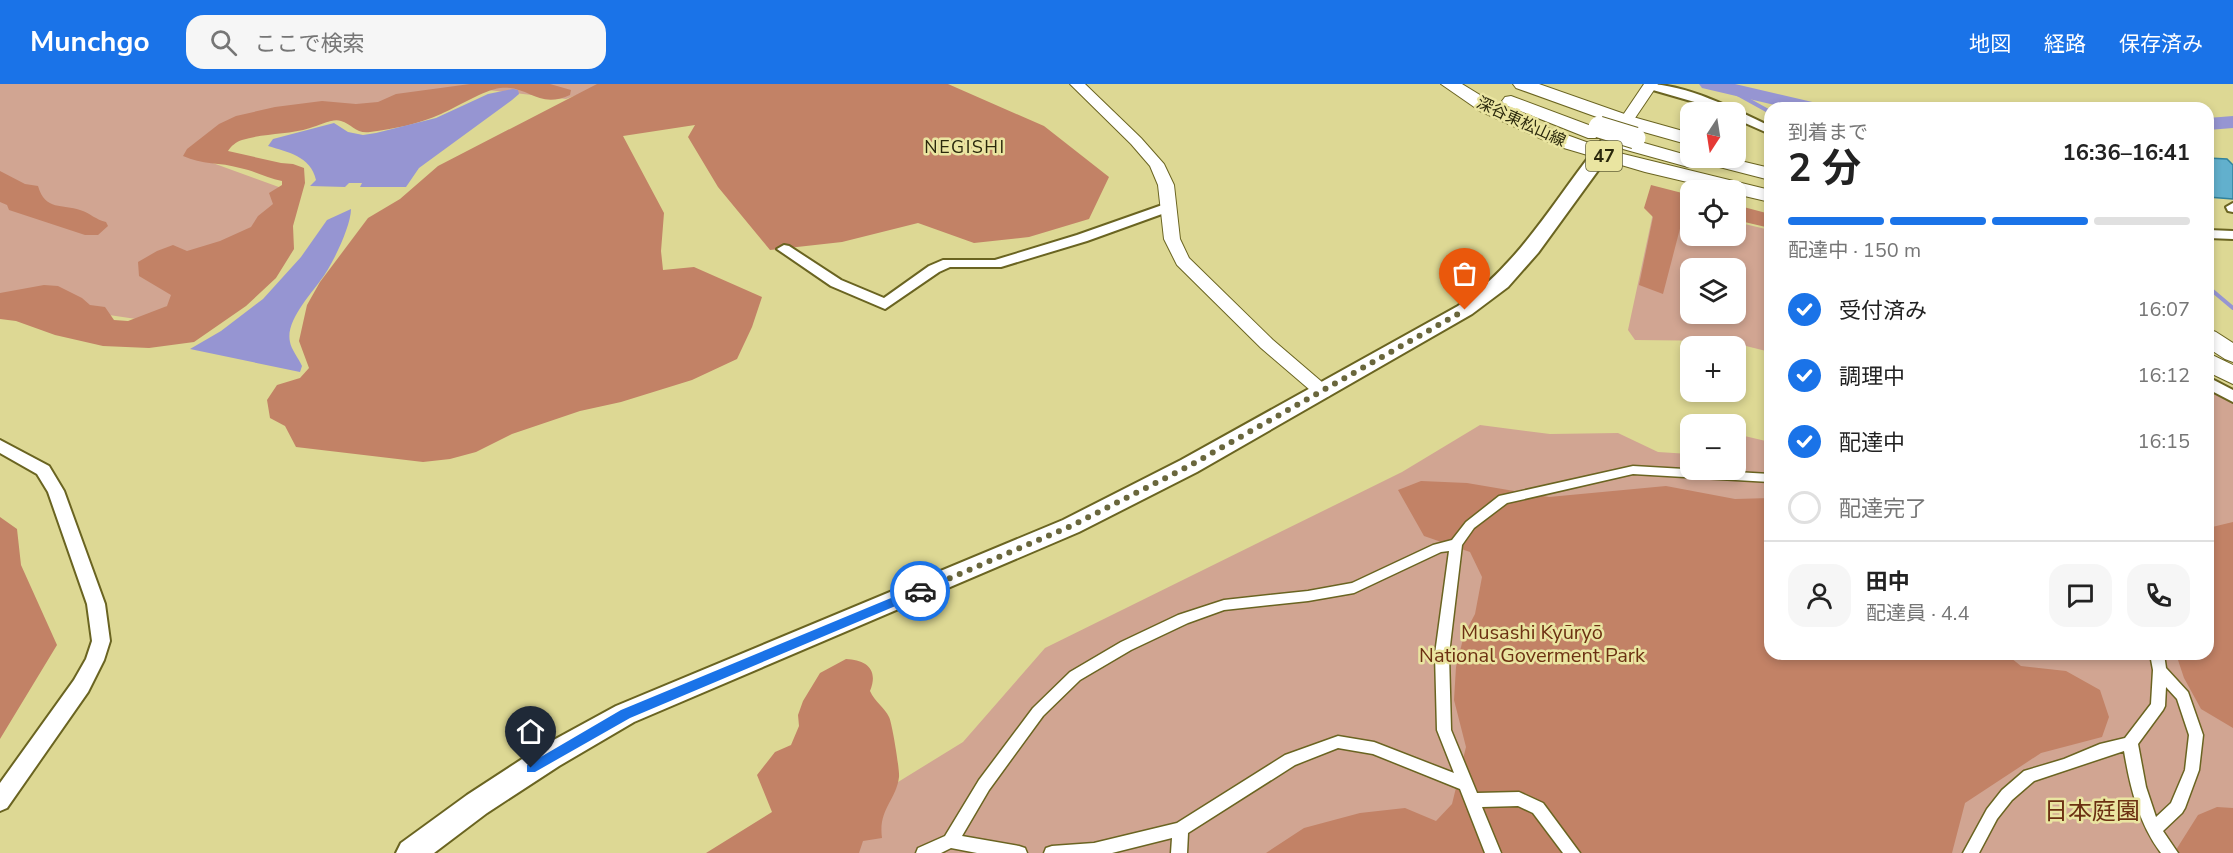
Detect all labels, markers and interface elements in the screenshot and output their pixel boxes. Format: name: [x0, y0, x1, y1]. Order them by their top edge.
search box: [186, 15, 606, 69]
text: Munchgo: [30, 23, 150, 61]
icon: search: [207, 26, 240, 59]
text: ここで検索: [255, 29, 365, 59]
text: 地図: [1969, 30, 2011, 58]
text: 経路: [2044, 30, 2086, 58]
text: 保存済み: [2119, 30, 2203, 58]
street label: 深谷東松山線: [1473, 92, 1569, 152]
north arrow: [1680, 102, 1746, 168]
map controls: [1680, 102, 1746, 480]
text: 到着まで: [1788, 119, 1868, 146]
district label: NEGISHI: [924, 135, 1006, 159]
text: 16:36–16:41: [2062, 138, 2190, 168]
road number: 47: [1586, 141, 1622, 171]
text: 2 分: [1788, 142, 1861, 195]
button: locate: [1680, 180, 1746, 246]
text: 配達中 · 150 m: [1788, 237, 1921, 264]
pin: [1439, 248, 1490, 310]
icon: bag: [1448, 257, 1481, 290]
button: layers: [1680, 258, 1746, 324]
icon: check: [1788, 293, 1821, 326]
text: 受付済み: [1839, 296, 1927, 326]
text: 16:07: [2137, 296, 2190, 323]
button: +: [1680, 336, 1746, 402]
icon: check: [1788, 359, 1821, 392]
text: 調理中: [1839, 362, 1905, 392]
text: 16:12: [2137, 362, 2190, 389]
button: −: [1680, 414, 1746, 480]
icon: check: [1788, 425, 1821, 458]
text: 配達中: [1839, 428, 1905, 458]
text: 16:15: [2137, 428, 2190, 455]
text: 配達完了: [1839, 494, 1927, 524]
courier: [890, 561, 950, 621]
button: person: [1788, 564, 1851, 627]
button: chat: [2049, 564, 2112, 627]
button: phone: [2127, 564, 2190, 627]
text: 田中: [1866, 567, 1910, 597]
icon: car: [904, 575, 937, 608]
text: 配達員 · 4.4: [1866, 600, 1969, 627]
park label: Musashi Kyūryō National Goverment Park: [1419, 619, 1646, 669]
pin: [505, 706, 556, 768]
icon: home: [514, 715, 547, 748]
park label: 日本庭園: [2044, 795, 2140, 827]

